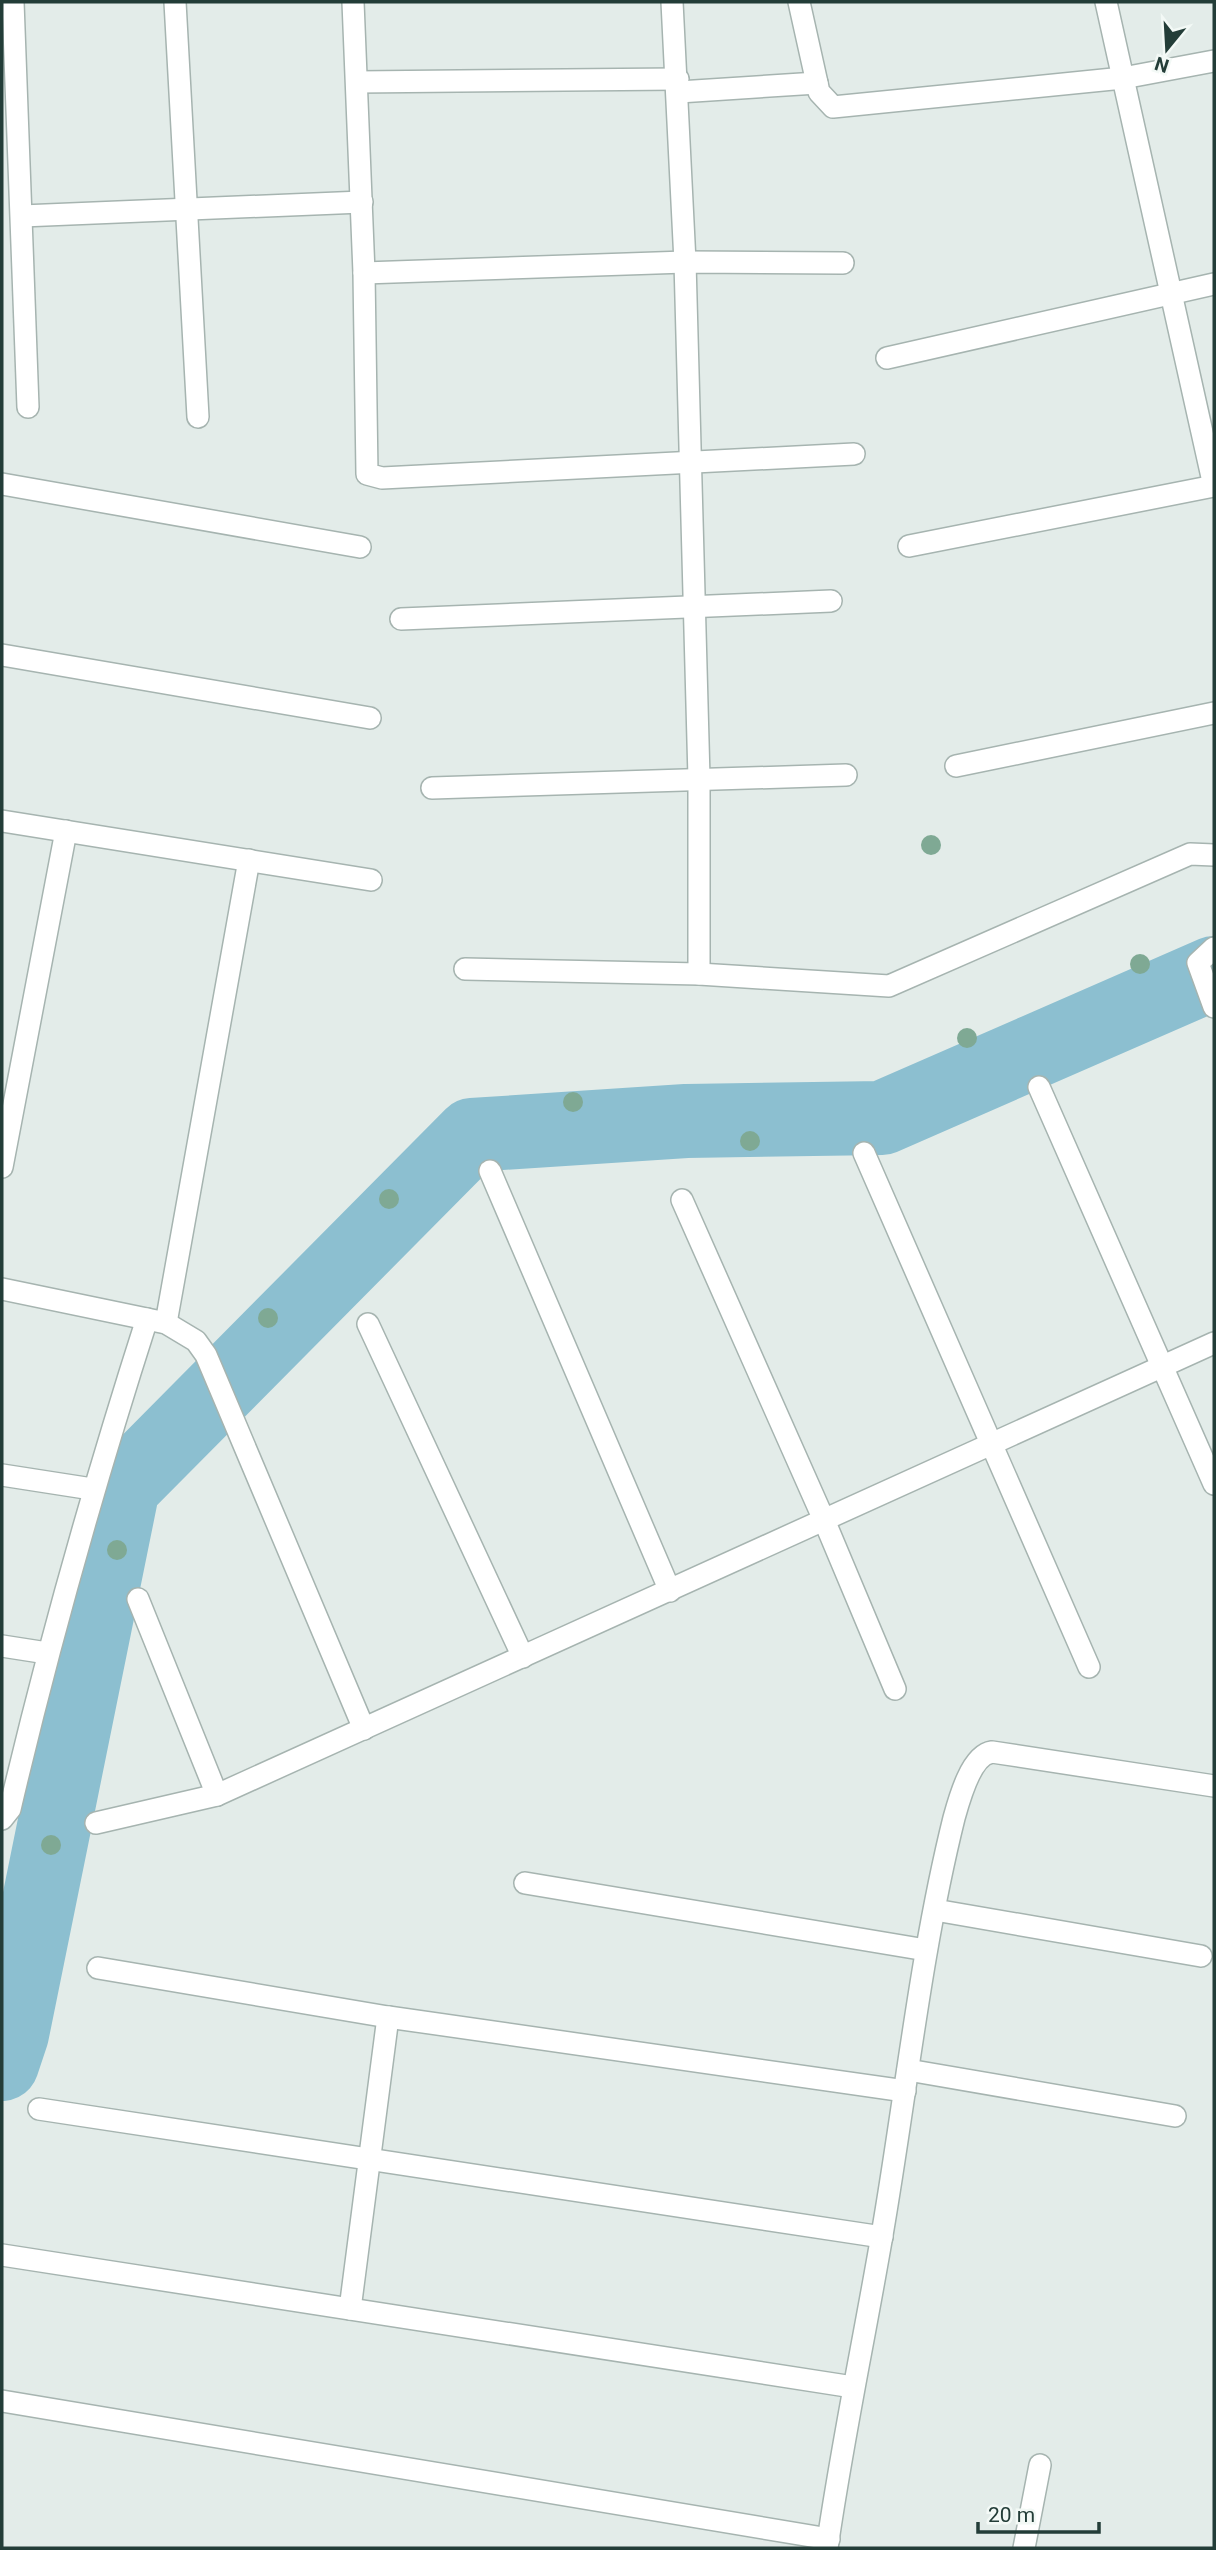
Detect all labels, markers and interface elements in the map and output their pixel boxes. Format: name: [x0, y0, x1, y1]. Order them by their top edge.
north arrow: [1132, 14, 1202, 84]
text: N: [1152, 52, 1172, 78]
scale bar: [978, 2490, 1099, 2534]
text: 20 m: [988, 2503, 1035, 2527]

